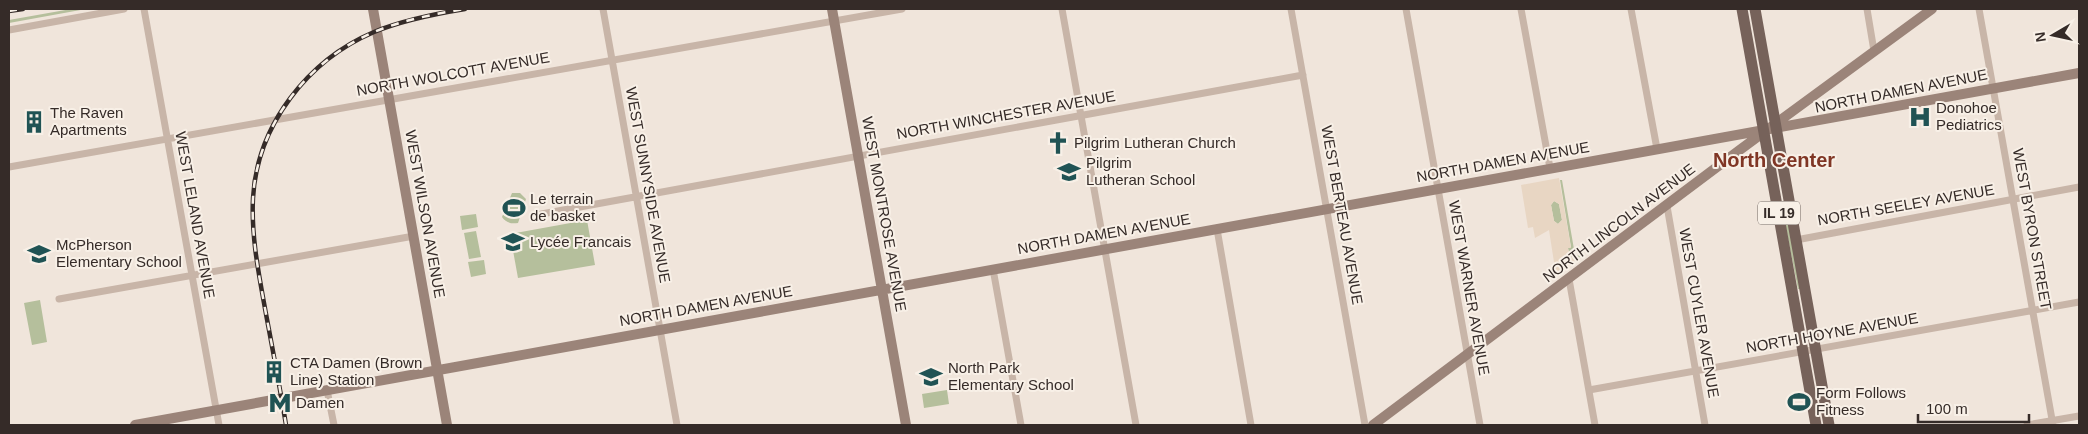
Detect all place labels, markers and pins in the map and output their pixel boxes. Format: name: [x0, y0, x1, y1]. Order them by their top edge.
place label: Donohoe Pediatrics: [1936, 99, 2002, 133]
place label: The Raven Apartments: [50, 104, 127, 138]
hospital icon: Donohoe Pediatrics: [1907, 104, 1933, 130]
building icon: The Raven Apartments: [21, 109, 47, 135]
church icon: Pilgrim Lutheran Church: [1045, 130, 1071, 156]
place label: Pilgrim Lutheran Church: [1074, 134, 1236, 151]
place label: Pilgrim Lutheran School: [1086, 154, 1195, 188]
school or university icon: Pilgrim Lutheran School: [1056, 159, 1082, 185]
place label: Le terrain de basket: [530, 190, 596, 224]
sports icon: Le terrain de basket: [501, 195, 527, 221]
school or university icon: Lycée Francais: [500, 229, 526, 255]
place label: Lycée Francais: [530, 233, 631, 250]
place label: McPherson Elementary School: [56, 236, 182, 270]
school or university icon: McPherson Elementary School: [26, 241, 52, 267]
place label: CTA Damen (Brown Line) Station: [290, 354, 422, 388]
building icon: CTA Damen (Brown Line) Station: [261, 359, 287, 385]
place label: North Park Elementary School: [948, 359, 1074, 393]
school or university icon: North Park Elementary School: [918, 364, 944, 390]
place label: Form Follows Fitness: [1816, 384, 1906, 418]
sports icon: Form Follows Fitness: [1786, 389, 1812, 415]
metro station icon: Damen: [267, 390, 293, 416]
place label: Damen: [296, 394, 344, 411]

